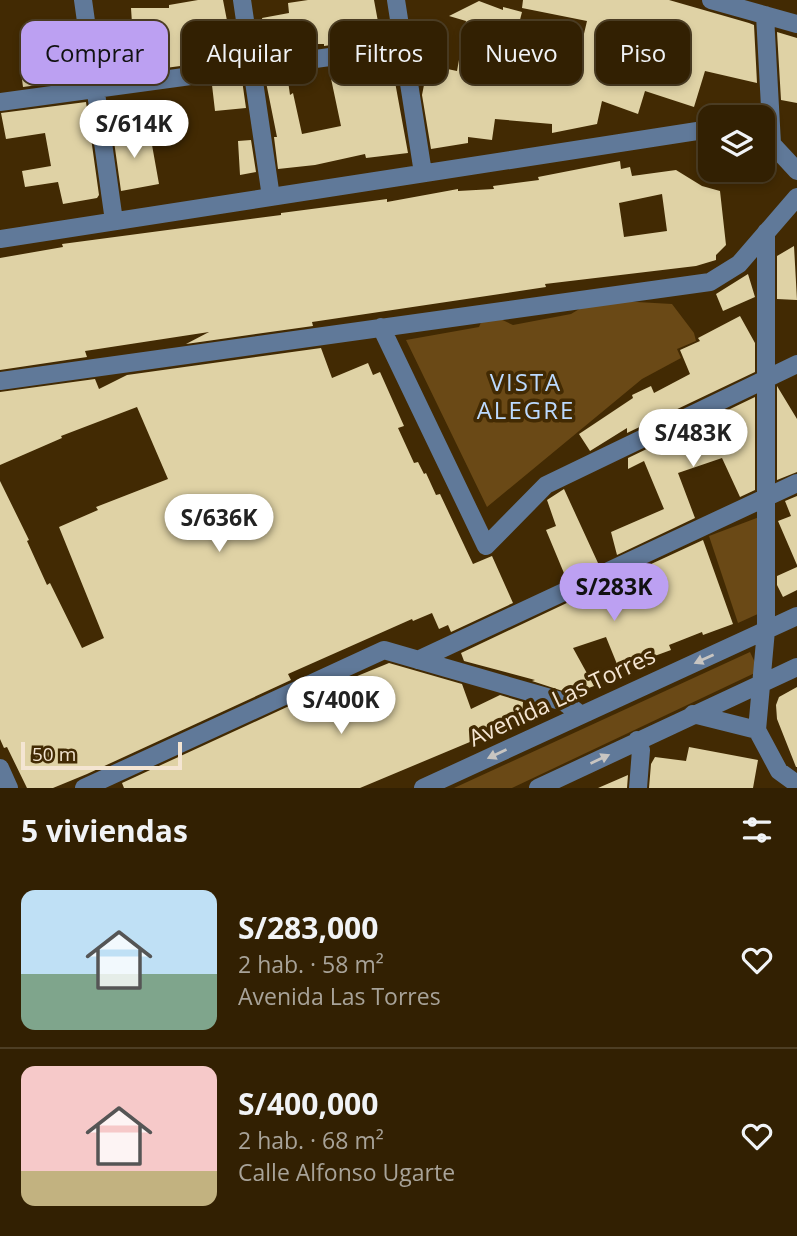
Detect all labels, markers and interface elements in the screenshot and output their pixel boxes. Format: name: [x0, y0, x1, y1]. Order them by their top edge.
chip: Comprar: [21, 21, 168, 84]
chip: Alquilar: [182, 21, 316, 84]
chip: Filtros: [330, 21, 447, 84]
chip: Nuevo: [461, 21, 582, 84]
chip: Piso: [596, 21, 690, 84]
pin: S/614K: [77, 100, 191, 160]
map controls: [698, 105, 775, 182]
button: layers: [698, 105, 775, 182]
text: S/614K: [96, 107, 172, 139]
district label: VISTA ALEGRE: [477, 365, 575, 426]
pin: S/483K: [636, 410, 750, 469]
text: S/483K: [655, 416, 731, 448]
pin: S/636K: [162, 494, 276, 554]
text: S/636K: [181, 501, 257, 533]
pin: S/283K: [557, 564, 671, 623]
text: S/283K: [576, 570, 652, 602]
street label: Avenida Las Torres: [463, 639, 660, 753]
one-way arrow: [694, 653, 714, 665]
pin: S/400K: [284, 676, 398, 736]
text: S/400K: [303, 683, 379, 715]
scale bar: [21, 739, 182, 771]
text: 50 m: [32, 741, 76, 767]
one-way arrow: [487, 748, 507, 759]
one-way arrow: [589, 753, 610, 764]
text: 5 viviendas: [21, 810, 188, 851]
icon: filters: [738, 811, 776, 849]
text: S/283,000: [238, 907, 378, 948]
icon: home: [77, 918, 161, 1002]
icon: heart: [738, 941, 776, 979]
text: 2 hab. · 58 m²: [238, 948, 384, 980]
text: Avenida Las Torres: [238, 980, 441, 1012]
text: S/400,000: [238, 1083, 378, 1124]
icon: home: [77, 1094, 161, 1178]
icon: heart: [738, 1117, 776, 1155]
text: 2 hab. · 68 m²: [238, 1124, 384, 1156]
text: Calle Alfonso Ugarte: [238, 1156, 455, 1188]

